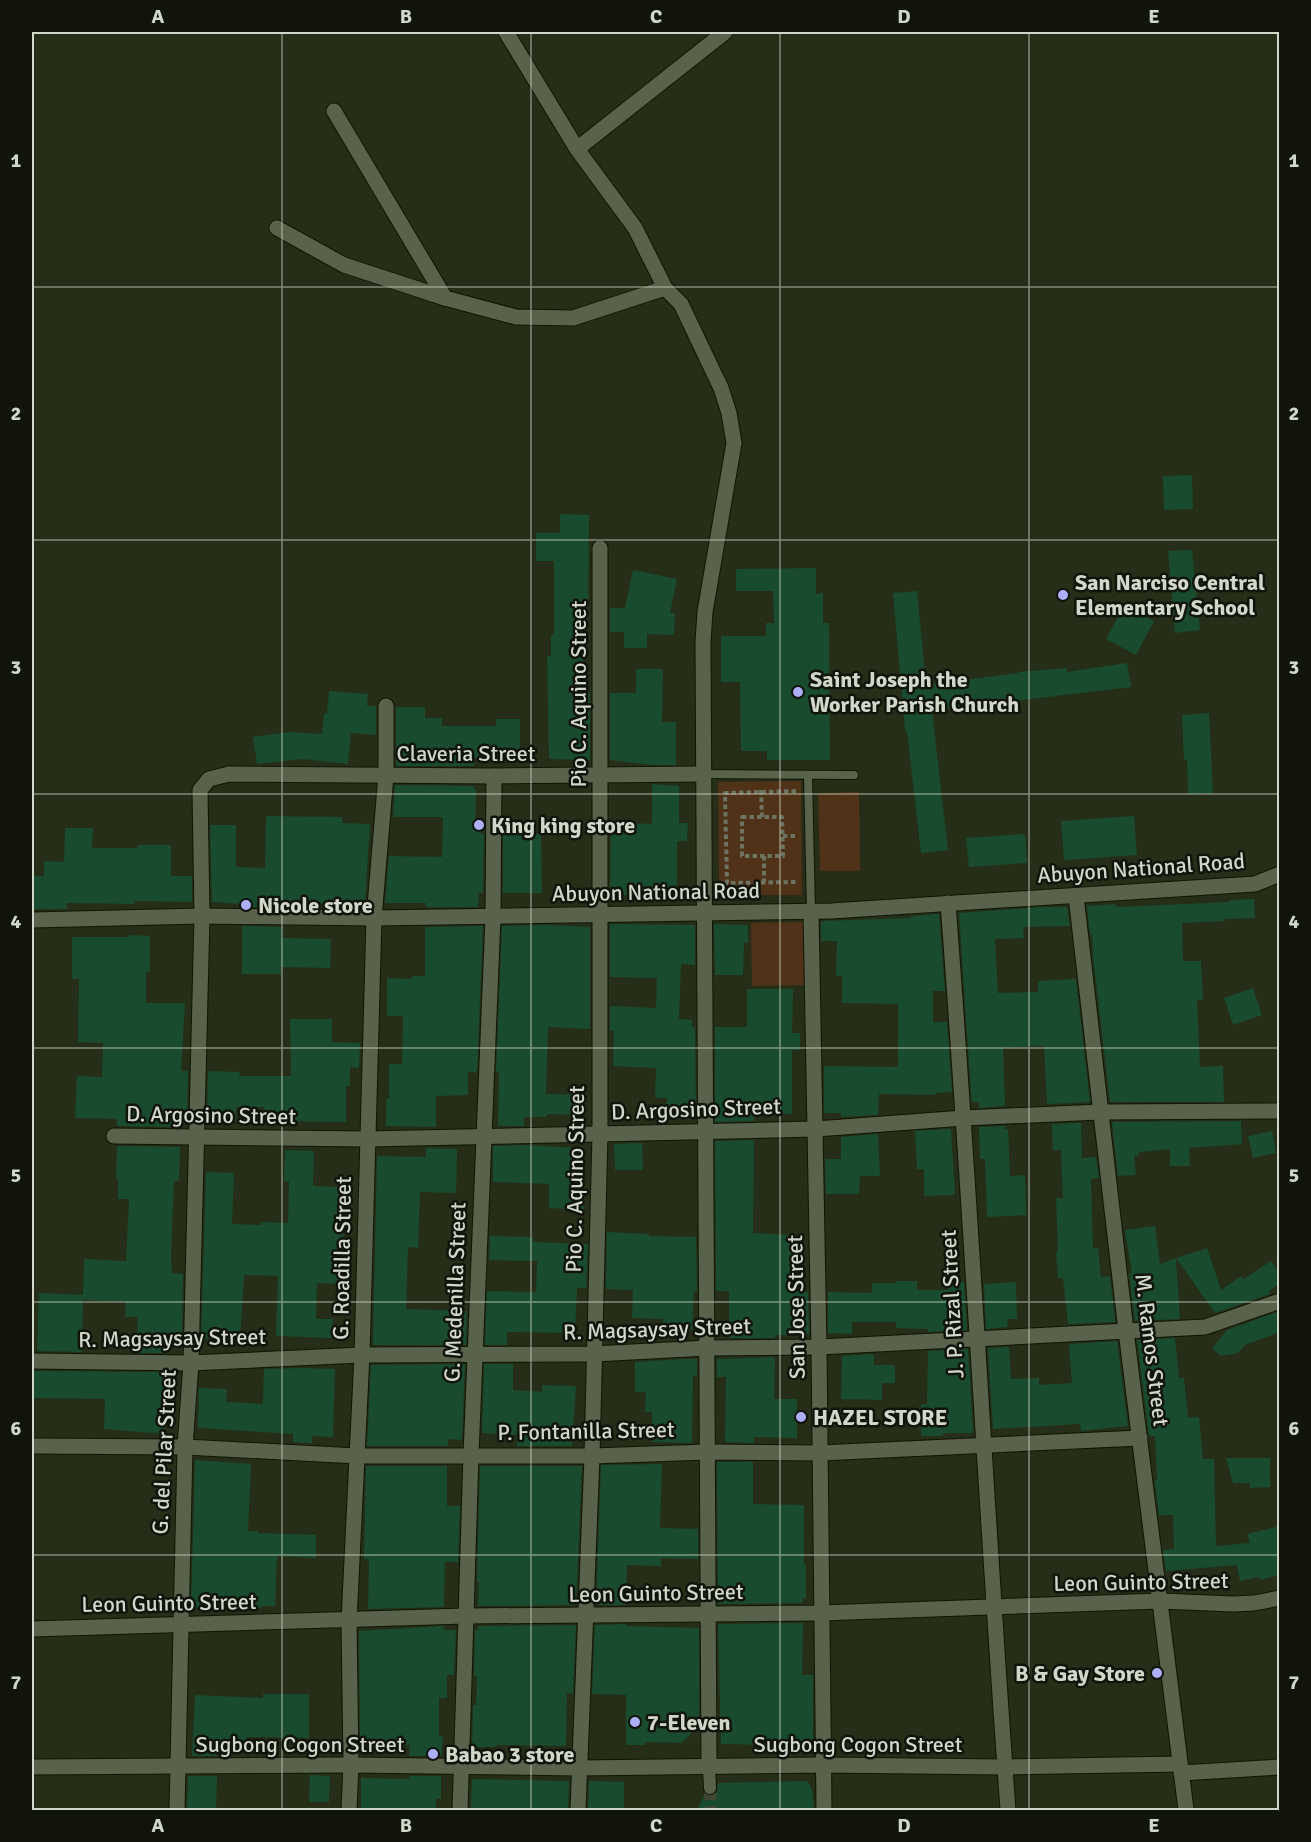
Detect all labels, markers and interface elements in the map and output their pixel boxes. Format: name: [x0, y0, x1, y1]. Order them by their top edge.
text: A: [152, 4, 165, 29]
text: B: [400, 4, 412, 29]
text: C: [650, 4, 662, 29]
text: D: [897, 4, 911, 29]
text: E: [1148, 4, 1160, 29]
text: 1: [11, 148, 22, 173]
text: 1: [1289, 148, 1300, 173]
text: 2: [11, 401, 21, 426]
text: 2: [1289, 401, 1299, 426]
place label: San Narciso Central Elementary School: [1075, 569, 1265, 621]
marker: San Narciso Central Elementary School: [1056, 588, 1070, 602]
street label: Pio C. Aquino Street: [565, 600, 592, 788]
text: 3: [11, 655, 21, 680]
text: 3: [1289, 655, 1299, 680]
place label: Saint Joseph the Worker Parish Church: [810, 666, 1019, 718]
marker: Saint Joseph the Worker Parish Church: [791, 685, 805, 699]
street label: Claveria Street: [396, 740, 536, 767]
place label: King king store: [491, 812, 635, 839]
marker: King king store: [472, 818, 486, 832]
street label: Abuyon National Road: [1036, 847, 1246, 889]
street label: Abuyon National Road: [552, 877, 760, 907]
place label: Nicole store: [258, 892, 373, 919]
marker: Nicole store: [239, 898, 253, 912]
text: 4: [11, 909, 22, 934]
text: 4: [1289, 909, 1300, 934]
street label: Pio C. Aquino Street: [560, 1085, 590, 1273]
street label: D. Argosino Street: [611, 1093, 782, 1125]
street label: D. Argosino Street: [126, 1100, 296, 1130]
text: 5: [11, 1163, 21, 1188]
text: 5: [1289, 1163, 1299, 1188]
street label: G. Roadilla Street: [327, 1176, 357, 1340]
street label: G. Medenilla Street: [438, 1201, 472, 1383]
street label: J. P. Rizal Street: [935, 1229, 969, 1379]
street label: San Jose Street: [781, 1234, 811, 1379]
street label: M. Ramos Street: [1129, 1272, 1175, 1428]
street label: R. Magsaysay Street: [563, 1312, 752, 1346]
street label: R. Magsaysay Street: [78, 1323, 267, 1353]
street label: G. del Pilar Street: [146, 1369, 182, 1535]
place label: HAZEL STORE: [813, 1404, 947, 1431]
marker: HAZEL STORE: [794, 1410, 808, 1424]
text: 6: [11, 1416, 22, 1441]
street label: P. Fontanilla Street: [497, 1416, 675, 1446]
text: 6: [1289, 1416, 1300, 1441]
street label: Leon Guinto Street: [1053, 1567, 1229, 1597]
street label: Leon Guinto Street: [568, 1578, 744, 1608]
street label: Leon Guinto Street: [81, 1588, 257, 1618]
place label: B & Gay Store: [1015, 1660, 1145, 1687]
marker: B & Gay Store: [1150, 1666, 1164, 1680]
text: 7: [11, 1670, 22, 1695]
text: 7: [1289, 1670, 1300, 1695]
place label: 7-Eleven: [647, 1709, 730, 1736]
marker: 7-Eleven: [628, 1715, 642, 1729]
street label: Sugbong Cogon Street: [195, 1731, 405, 1758]
street label: Sugbong Cogon Street: [753, 1731, 963, 1758]
place label: Babao 3 store: [445, 1741, 575, 1768]
marker: Babao 3 store: [426, 1747, 440, 1761]
text: A: [152, 1813, 165, 1838]
text: B: [400, 1813, 412, 1838]
text: C: [650, 1813, 662, 1838]
text: D: [897, 1813, 911, 1838]
text: E: [1148, 1813, 1160, 1838]

